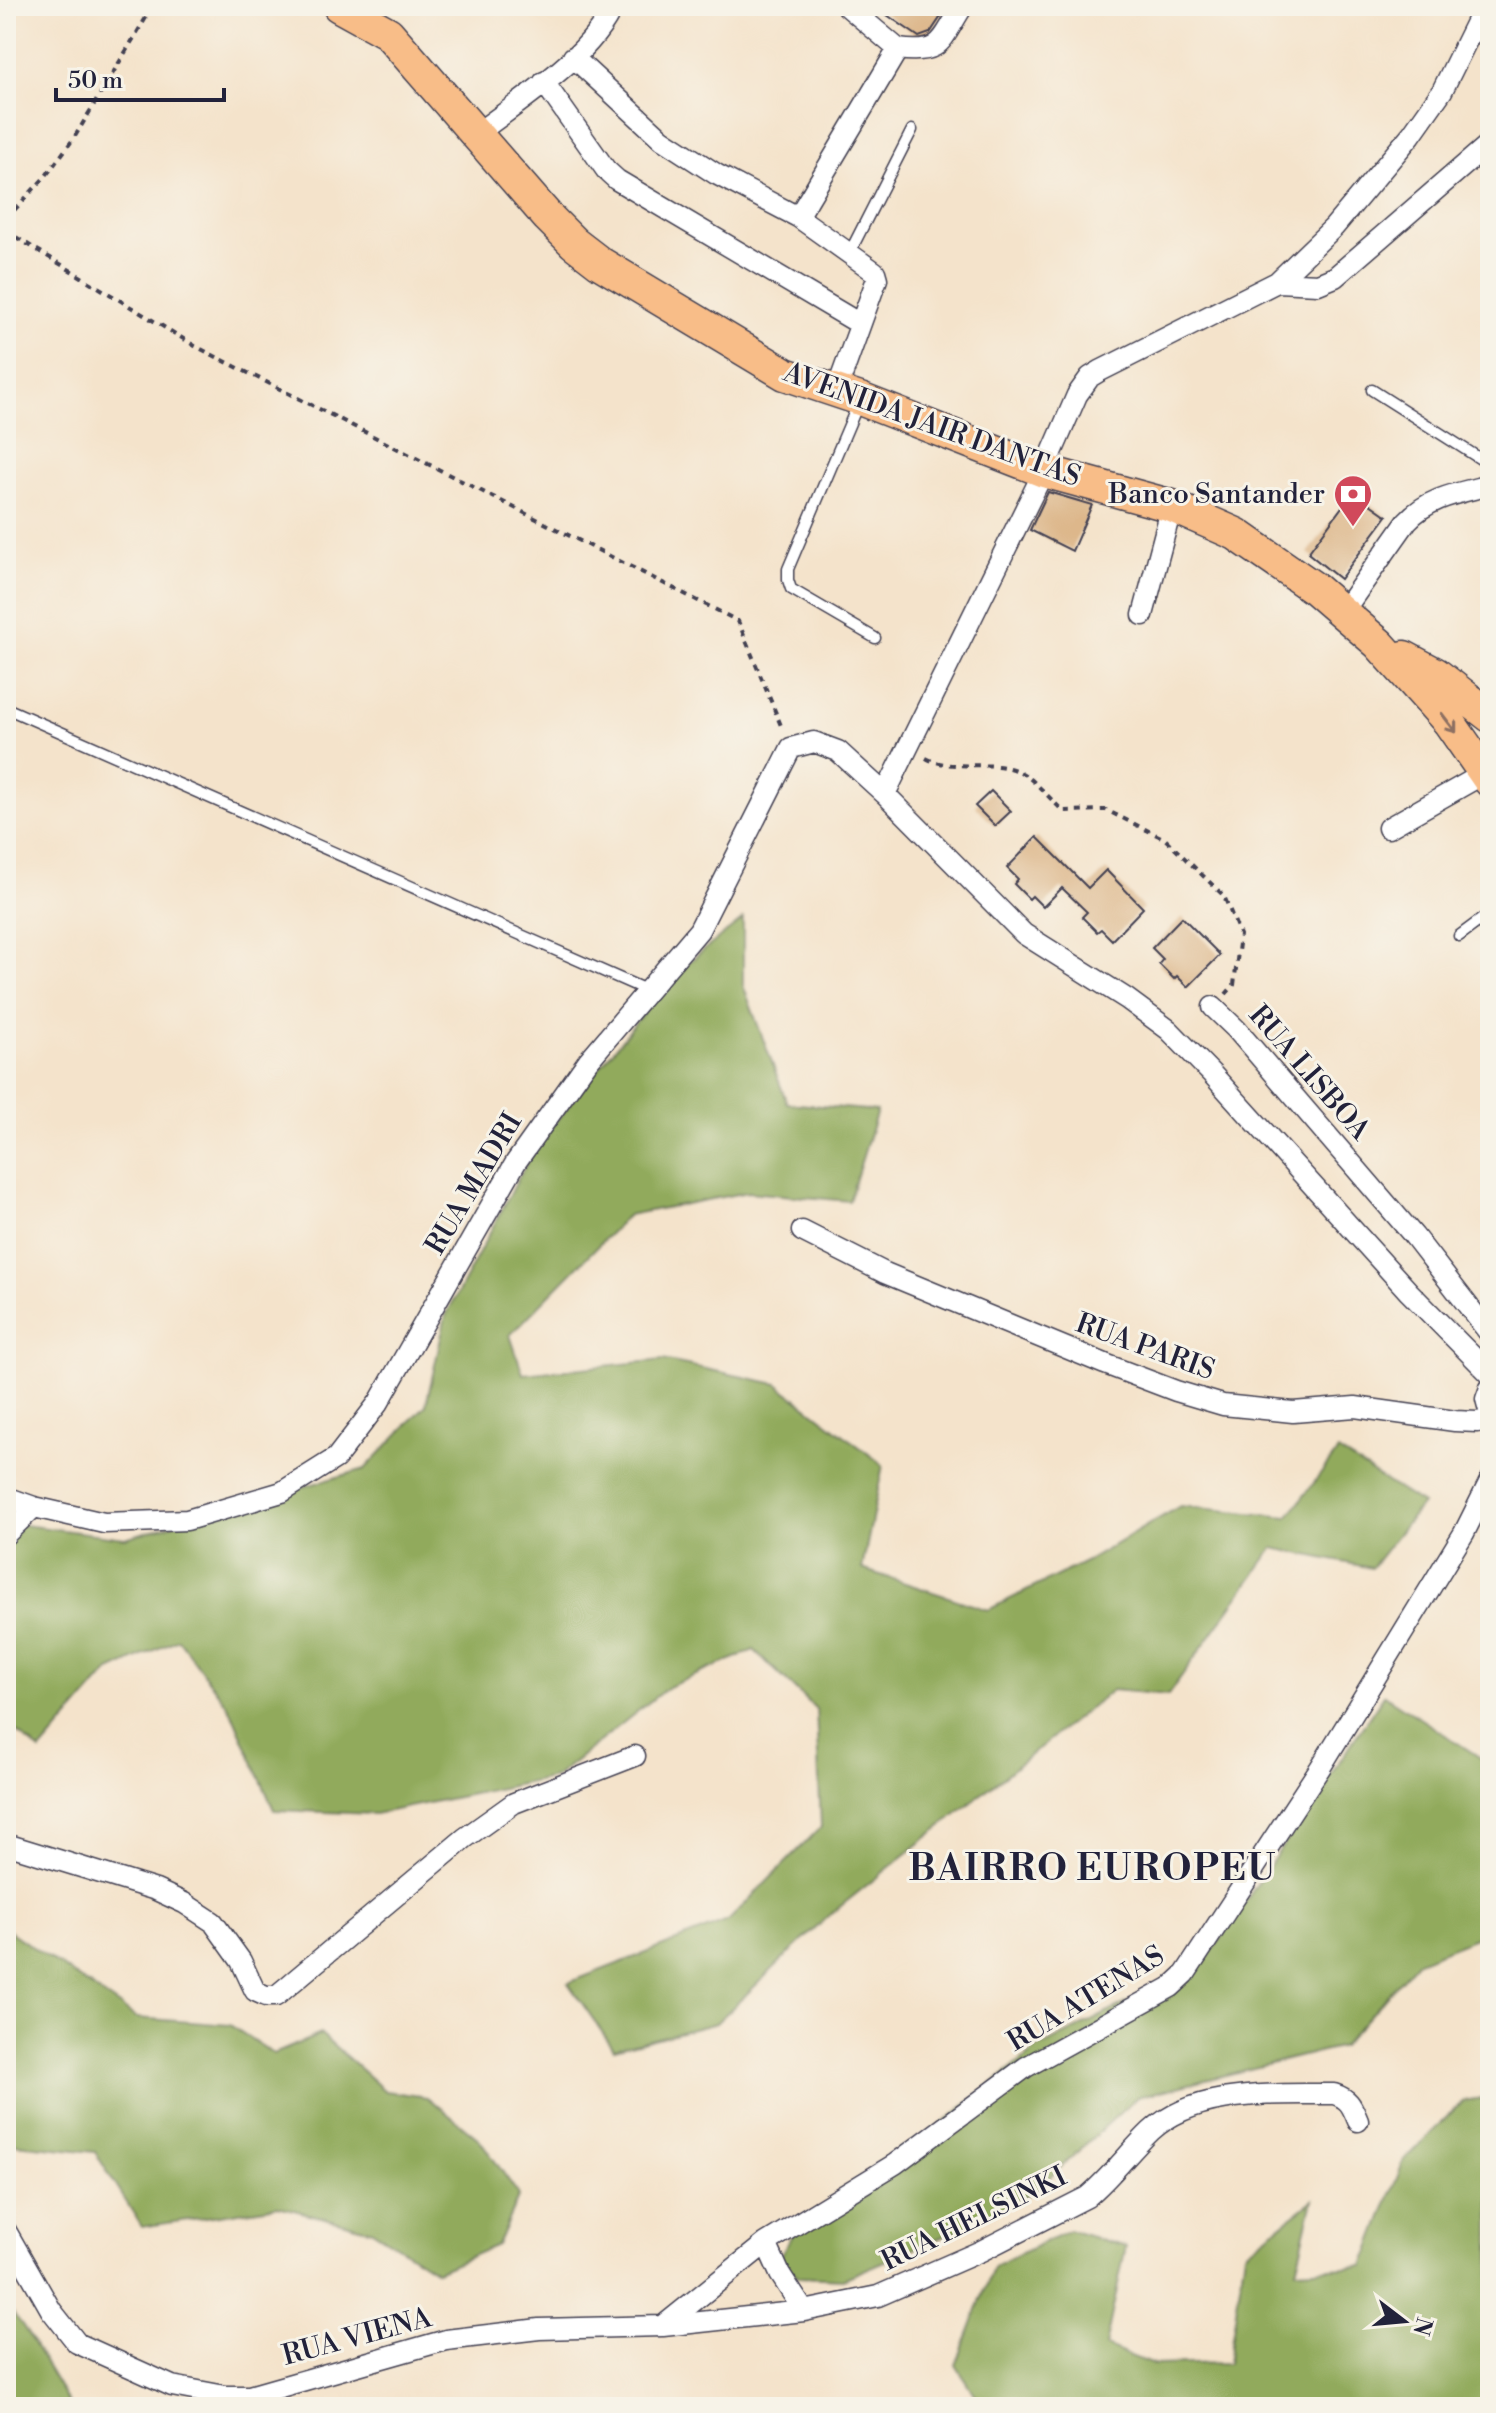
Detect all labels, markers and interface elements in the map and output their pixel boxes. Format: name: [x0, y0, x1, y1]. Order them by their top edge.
scale bar: [56, 52, 224, 102]
text: 50 m: [68, 66, 123, 96]
street label: AVENIDA JAIR DANTAS: [778, 355, 1085, 495]
bank icon: Banco Santander: [1332, 473, 1374, 528]
place label: Banco Santander: [1108, 477, 1325, 512]
one-way arrow: [1441, 712, 1458, 733]
street label: RUA LISBOA: [1241, 998, 1378, 1148]
street label: RUA MADRI: [418, 1107, 530, 1261]
street label: RUA PARIS: [1071, 1306, 1219, 1388]
district label: BAIRRO EUROPEU: [909, 1847, 1277, 1892]
street label: RUA ATENAS: [1001, 1938, 1171, 2060]
street label: RUA HELSINKI: [875, 2159, 1073, 2279]
north arrow: [1364, 2281, 1444, 2361]
street label: RUA VIENA: [278, 2300, 436, 2374]
text: N: [1406, 2314, 1437, 2339]

